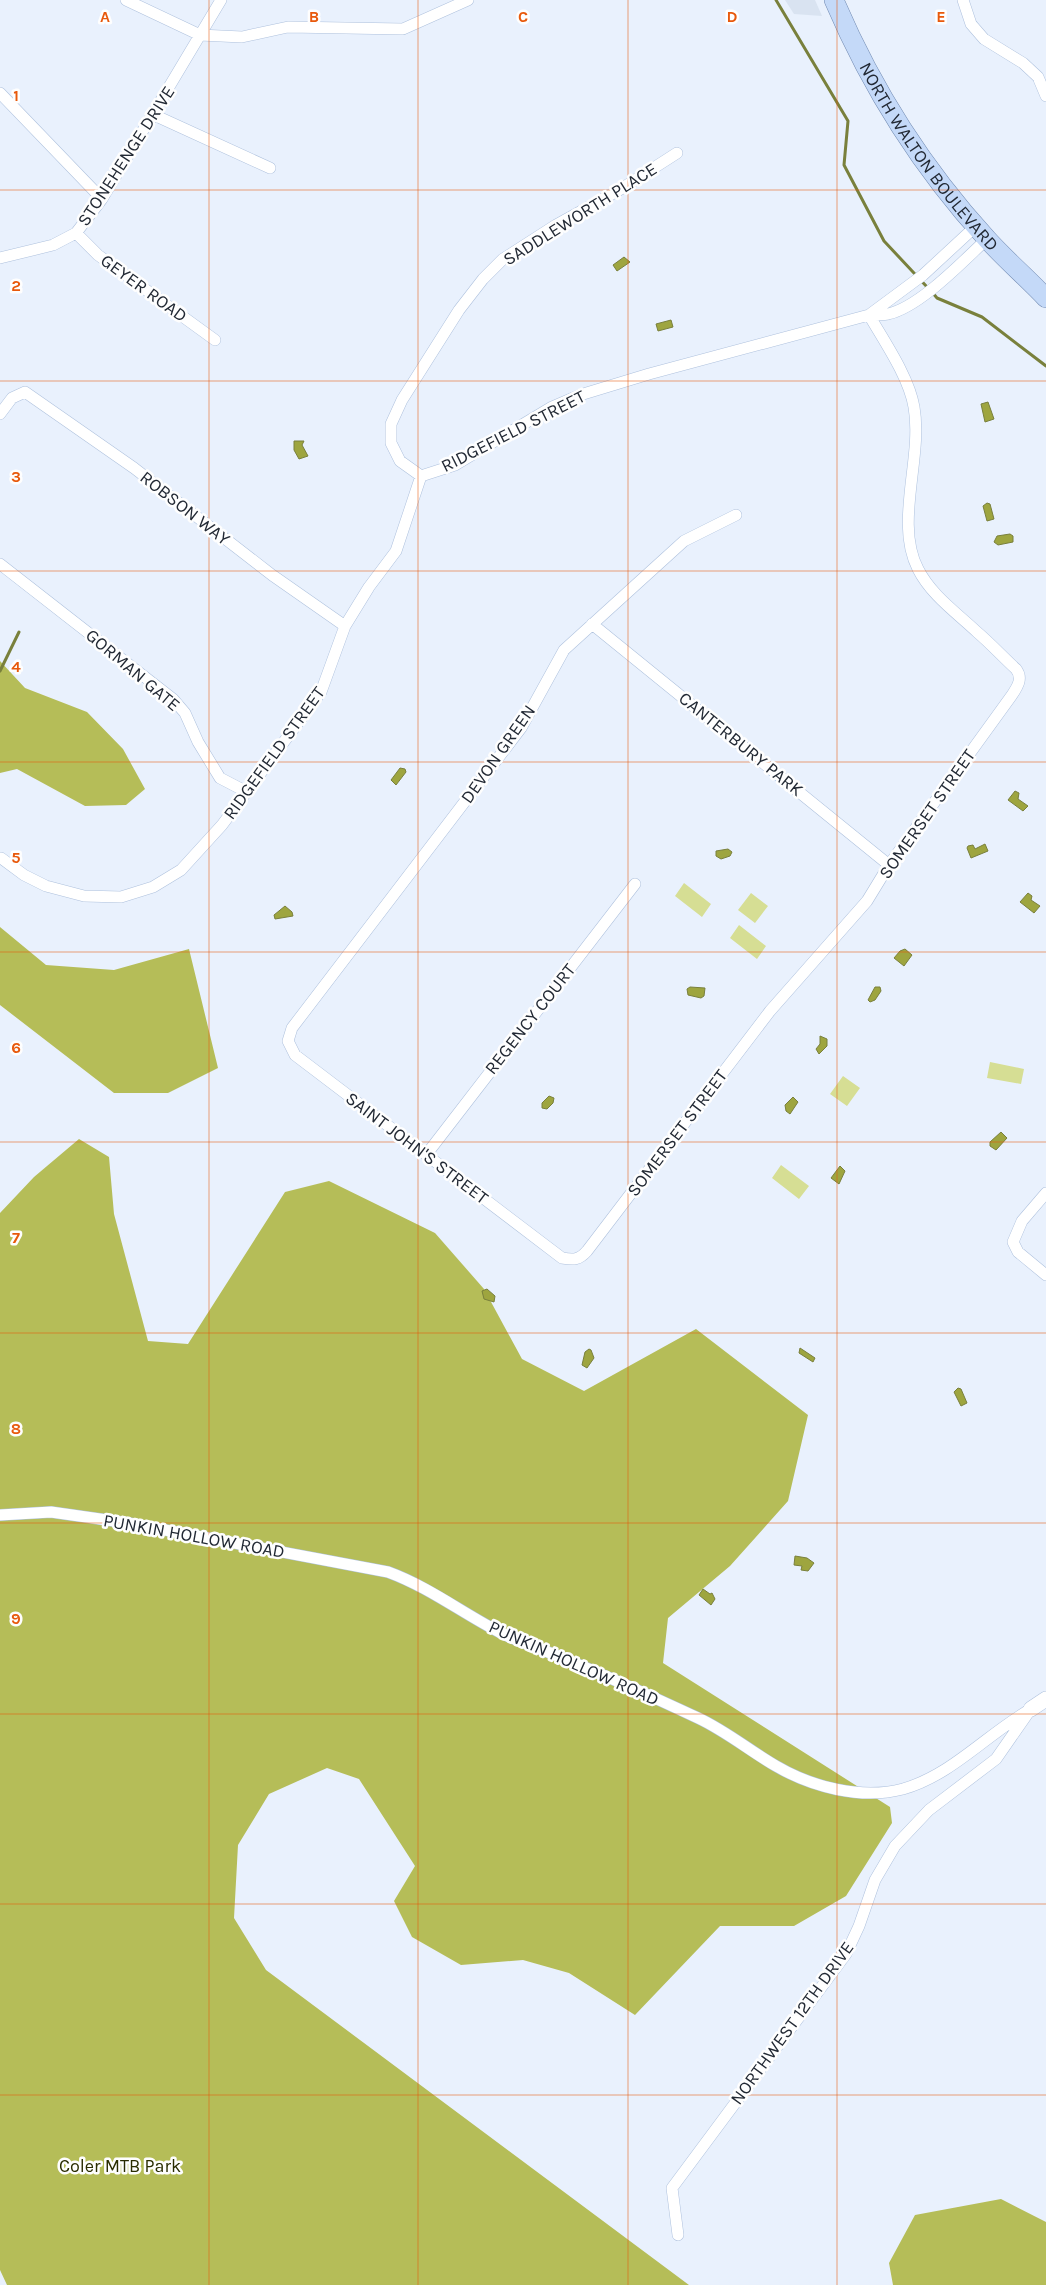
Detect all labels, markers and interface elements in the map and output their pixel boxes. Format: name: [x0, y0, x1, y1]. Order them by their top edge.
text: A: [100, 7, 110, 26]
text: B: [309, 7, 319, 26]
text: C: [518, 7, 528, 26]
text: D: [727, 7, 738, 26]
text: E: [936, 7, 946, 26]
street label: NORTH WALTON BOULEVARD: [855, 59, 1003, 256]
street label: STONEHENGE DRIVE: [73, 82, 179, 230]
text: 1: [13, 86, 19, 105]
street label: SADDLEWORTH PLACE: [499, 158, 661, 270]
street label: GEYER ROAD: [96, 249, 192, 327]
text: 2: [11, 276, 21, 295]
street label: RIDGEFIELD STREET: [437, 385, 589, 477]
street label: ROBSON WAY: [136, 466, 234, 550]
text: 3: [11, 467, 21, 486]
street label: GORMAN GATE: [81, 624, 185, 716]
text: 4: [11, 657, 21, 676]
street label: RIDGEFIELD STREET: [218, 682, 330, 824]
street label: CANTERBURY PARK: [674, 687, 808, 801]
street label: DEVON GREEN: [456, 700, 540, 808]
street label: SOMERSET STREET: [874, 745, 980, 883]
text: 5: [11, 848, 21, 867]
street label: REGENCY COURT: [480, 959, 580, 1079]
text: 6: [11, 1038, 21, 1057]
street label: SOMERSET STREET: [622, 1065, 732, 1201]
street label: SAINT JOHN'S STREET: [341, 1087, 493, 1209]
text: 7: [12, 1228, 20, 1247]
text: 8: [11, 1419, 21, 1438]
street label: PUNKIN HOLLOW ROAD: [102, 1509, 286, 1563]
text: 9: [11, 1609, 21, 1628]
street label: PUNKIN HOLLOW ROAD: [486, 1616, 662, 1710]
street label: NORTHWEST 12TH DRIVE: [725, 1937, 859, 2109]
park label: Coler MTB Park: [59, 2155, 181, 2177]

